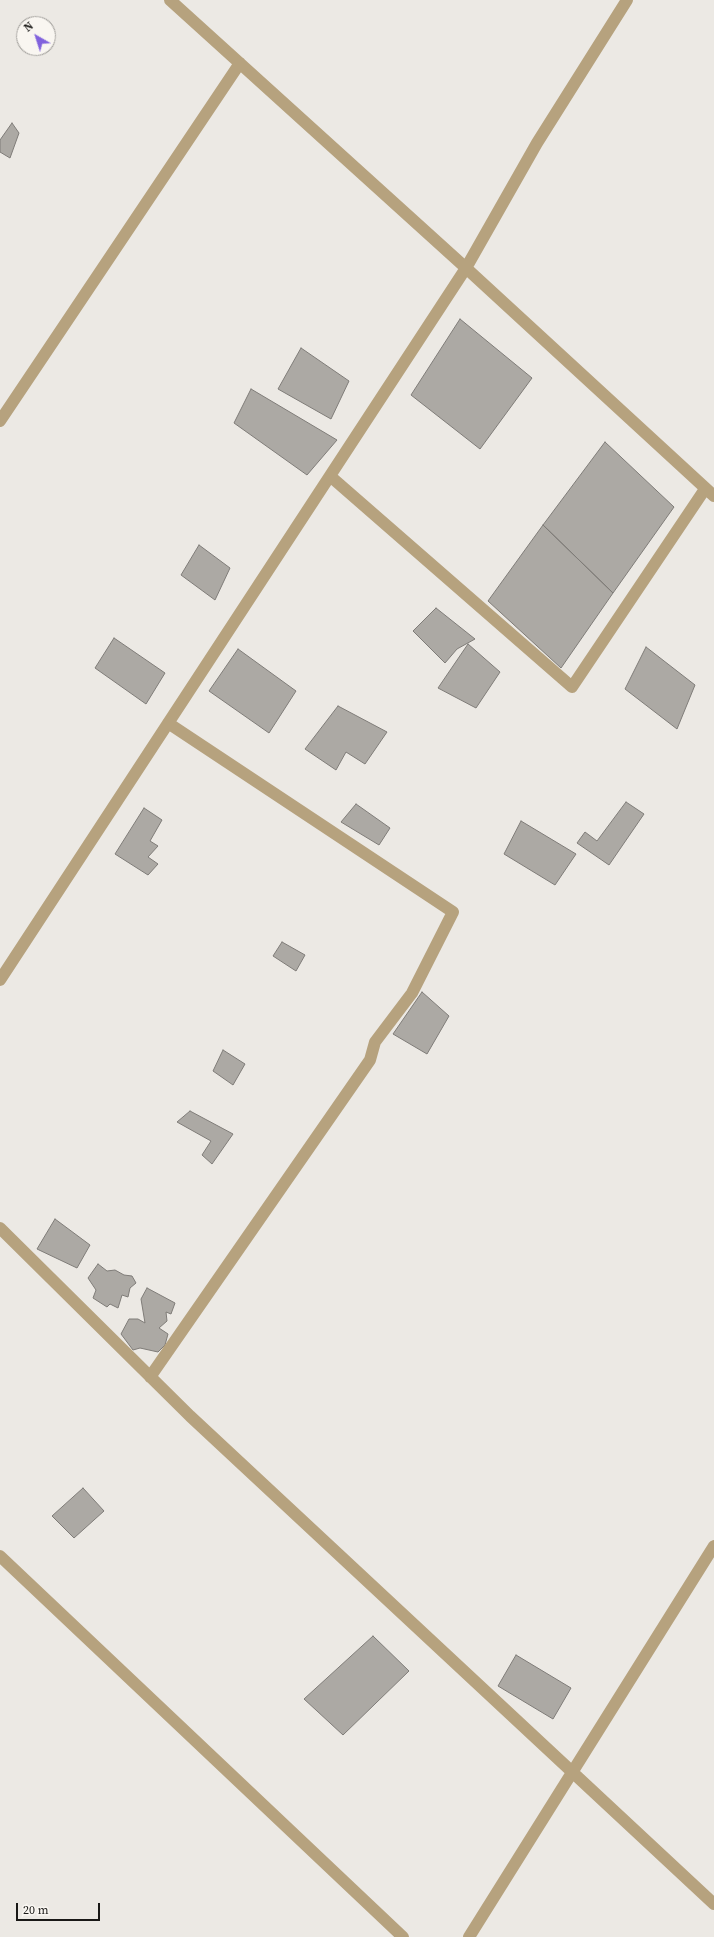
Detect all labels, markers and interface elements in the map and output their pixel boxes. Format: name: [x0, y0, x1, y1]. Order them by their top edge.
north arrow: [16, 16, 56, 56]
text: N: [21, 19, 37, 35]
scale bar: [18, 1895, 102, 1921]
text: 20 m: [23, 1902, 49, 1918]

